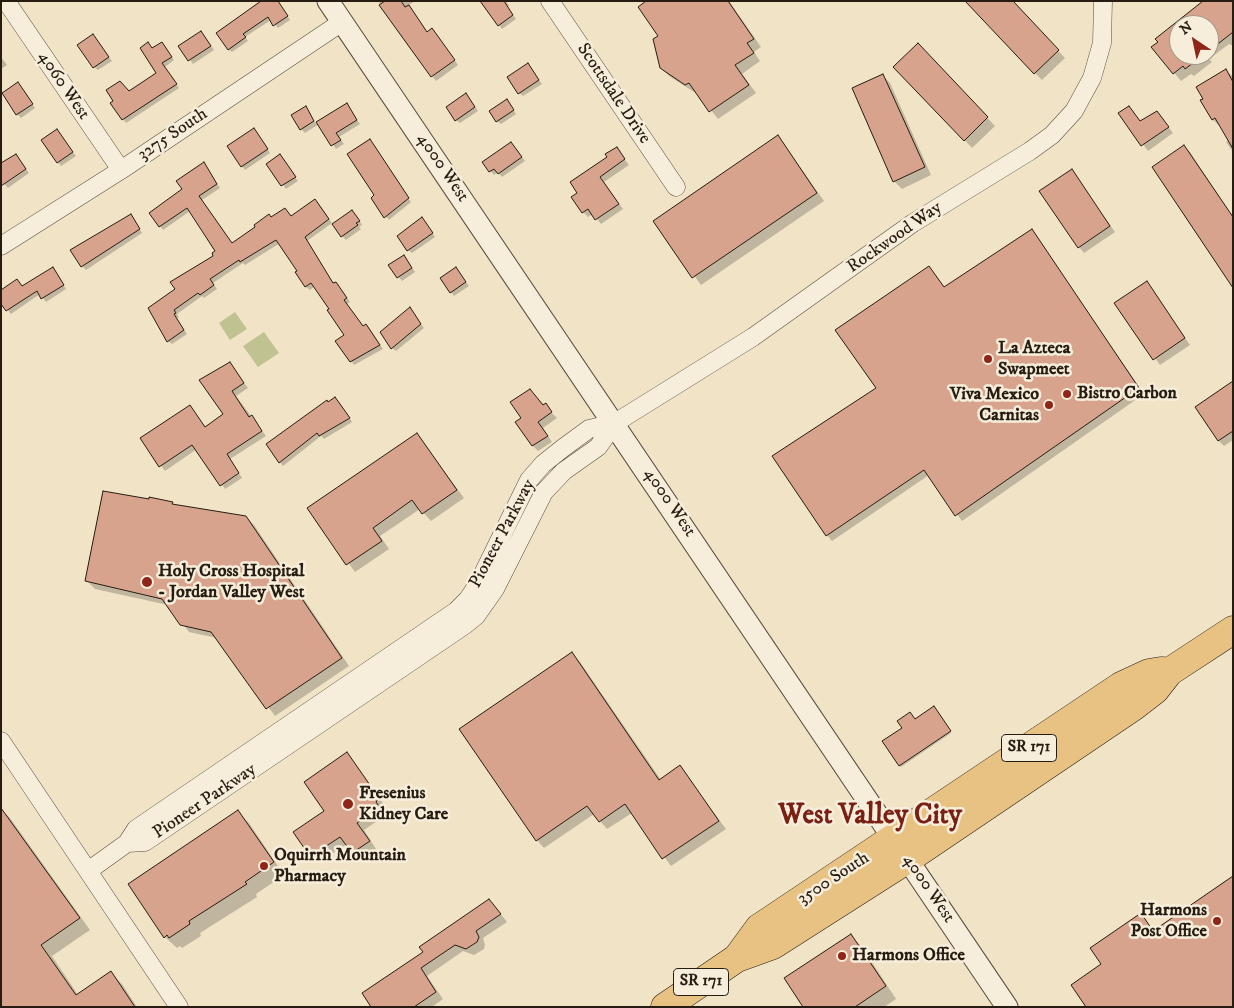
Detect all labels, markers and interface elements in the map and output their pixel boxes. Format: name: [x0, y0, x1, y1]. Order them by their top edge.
north arrow: [1169, 15, 1219, 65]
text: N: [1176, 18, 1196, 39]
street label: Scottsdale Drive: [571, 40, 655, 148]
street label: 4060 West: [32, 48, 94, 124]
street label: 3275 South: [134, 104, 212, 166]
street label: 4000 West: [411, 130, 473, 206]
street label: Rockwood Way: [843, 197, 947, 279]
place label: La Azteca Swapmeet: [998, 338, 1070, 380]
marker: La Azteca Swapmeet: [982, 353, 994, 365]
place label: Bistro Carbon: [1077, 383, 1177, 405]
place label: Viva Mexico Carnitas: [950, 384, 1039, 426]
marker: Bistro Carbon: [1061, 388, 1073, 400]
marker: Viva Mexico Carnitas: [1043, 399, 1055, 411]
street label: 4000 West: [638, 465, 700, 541]
street label: Pioneer Parkway: [465, 476, 541, 592]
place label: Holy Cross Hospital - Jordan Valley West: [158, 561, 305, 604]
marker: Holy Cross Hospital - Jordan Valley West: [140, 575, 154, 589]
road number: SR 171: [1002, 734, 1056, 761]
street label: Pioneer Parkway: [149, 760, 261, 844]
place label: Fresenius Kidney Care: [359, 783, 448, 826]
marker: Fresenius Kidney Care: [341, 797, 355, 811]
district label: West Valley City: [778, 800, 962, 834]
place label: Oquirrh Mountain Pharmacy: [274, 845, 406, 888]
street label: 3500 South: [794, 848, 874, 910]
street label: 4000 West: [897, 851, 959, 927]
marker: Oquirrh Mountain Pharmacy: [258, 860, 270, 872]
place label: Harmons Post Office: [1131, 900, 1207, 942]
marker: Harmons Post Office: [1211, 915, 1223, 927]
place label: Harmons Office: [852, 945, 965, 967]
marker: Harmons Office: [836, 950, 848, 962]
road number: SR 171: [674, 969, 728, 996]

